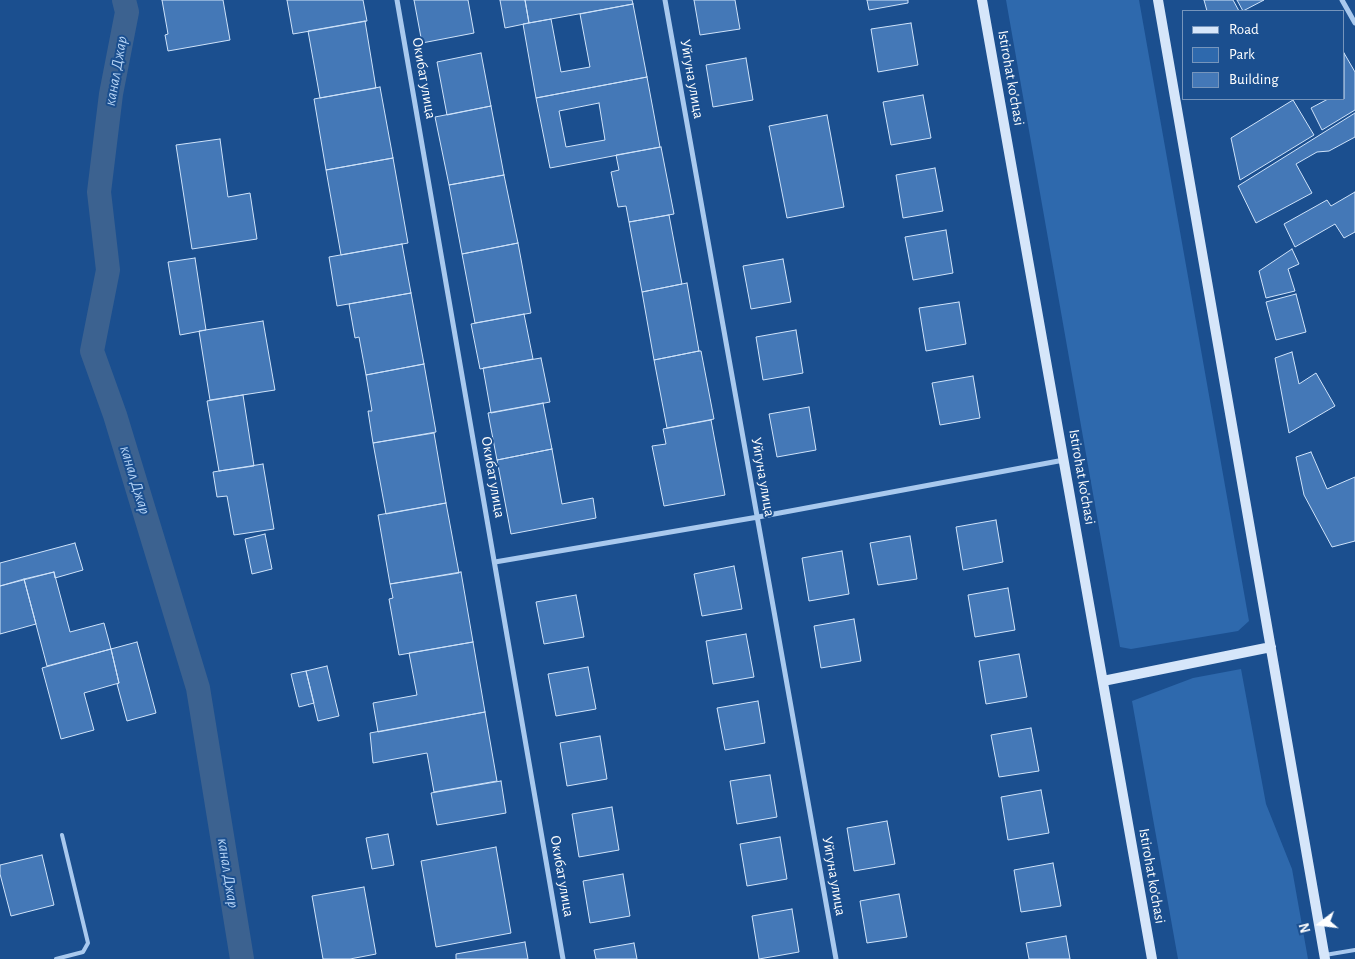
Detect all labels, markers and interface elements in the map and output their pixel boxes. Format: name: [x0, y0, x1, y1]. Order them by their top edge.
legend: [1182, 10, 1345, 100]
text: Road: [1229, 22, 1259, 37]
street label: Istirohat ko'chasi: [994, 29, 1028, 127]
water label: канал Джар: [100, 35, 132, 107]
street label: Окибат улица: [408, 36, 440, 120]
street label: Уйгуна улица: [676, 38, 708, 120]
text: Park: [1229, 47, 1255, 62]
text: Building: [1229, 72, 1279, 87]
street label: Istirohat ko'chasi: [1065, 428, 1099, 526]
street label: Окибат улица: [477, 435, 509, 519]
street label: Уйгуна улица: [747, 436, 779, 518]
water label: канал Джар: [116, 443, 154, 517]
street label: Istirohat ko'chasi: [1135, 827, 1169, 925]
street label: Окибат улица: [546, 834, 578, 918]
street label: Уйгуна улица: [818, 835, 850, 917]
water label: канал Джар: [213, 837, 243, 909]
north arrow: [1295, 899, 1345, 949]
text: N: [1297, 921, 1314, 934]

